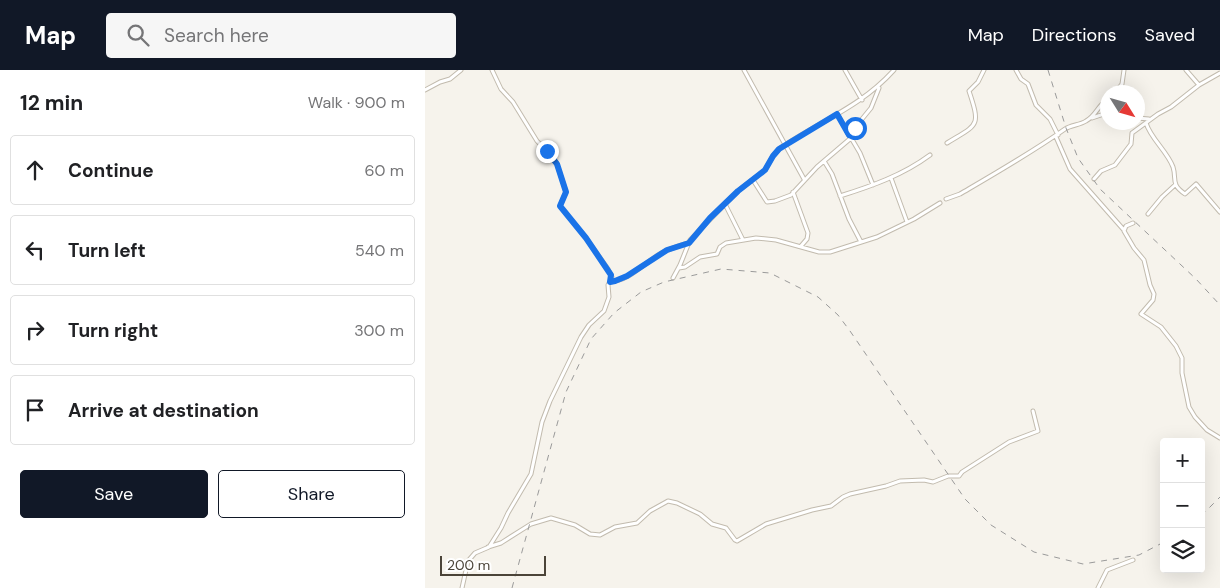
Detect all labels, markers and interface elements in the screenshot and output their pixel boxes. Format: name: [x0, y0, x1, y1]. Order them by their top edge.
search box: [106, 13, 456, 58]
text: Map: [25, 20, 76, 51]
icon: search: [124, 21, 152, 49]
text: Search here: [164, 23, 269, 48]
text: Map: [968, 23, 1004, 47]
text: Directions: [1032, 23, 1117, 47]
text: Saved: [1145, 23, 1195, 47]
north arrow: [1100, 85, 1145, 130]
text: 12 min: [20, 89, 83, 117]
text: Walk · 900 m: [308, 92, 405, 113]
route start: [844, 117, 867, 140]
route end: [536, 140, 559, 163]
icon: ahead: [21, 156, 49, 184]
text: Continue: [68, 158, 154, 183]
text: 60 m: [364, 160, 404, 181]
icon: left: [21, 236, 49, 264]
text: Turn left: [68, 238, 146, 263]
text: 540 m: [355, 240, 404, 261]
icon: right: [21, 316, 49, 344]
text: Turn right: [68, 318, 158, 343]
text: 300 m: [354, 320, 404, 341]
icon: arrive: [21, 396, 49, 424]
text: Arrive at destination: [68, 398, 259, 423]
map controls: [1160, 438, 1205, 573]
button: +: [1160, 438, 1205, 483]
button: Save: [20, 470, 208, 518]
button: Share: [218, 470, 405, 518]
button: −: [1160, 483, 1205, 528]
button: layers: [1160, 528, 1205, 573]
scale bar: [440, 553, 546, 576]
text: 200 m: [447, 556, 490, 574]

